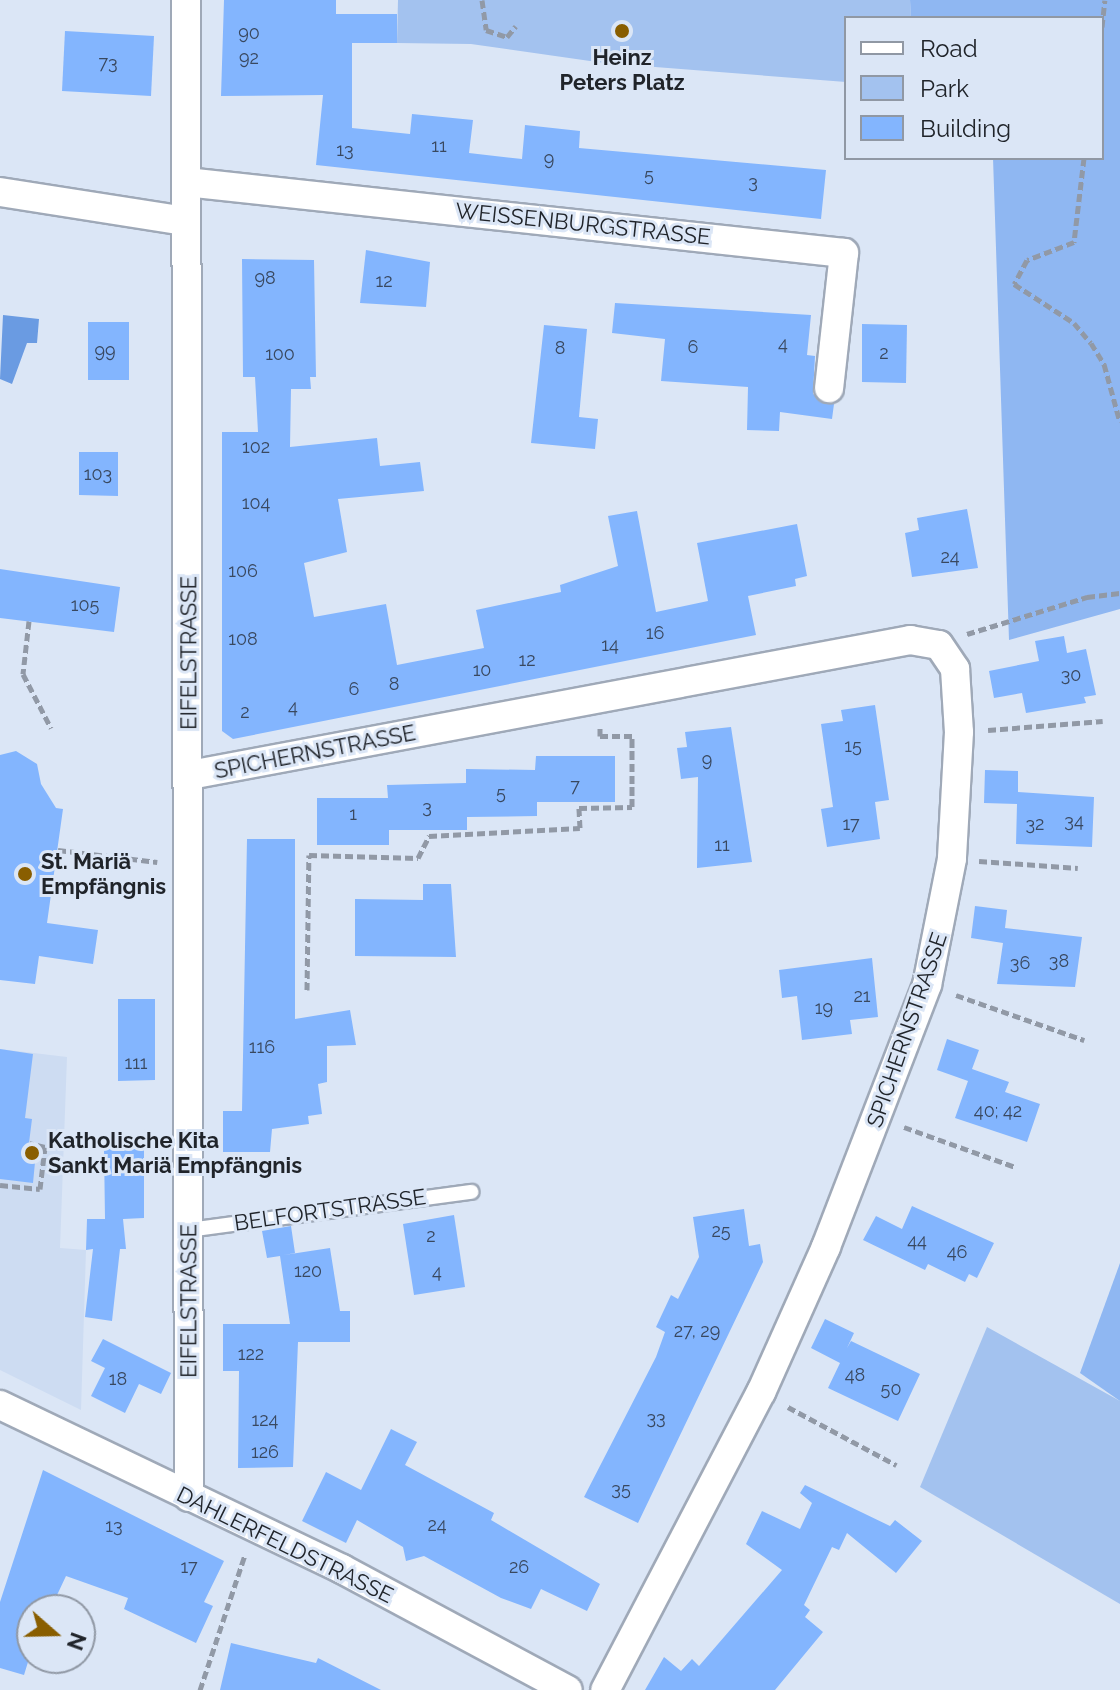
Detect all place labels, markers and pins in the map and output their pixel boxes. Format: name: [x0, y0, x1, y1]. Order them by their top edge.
marker: Heinz Peters Platz: [613, 22, 631, 40]
place label: Heinz Peters Platz: [559, 44, 685, 96]
place label: St. Mariä Empfängnis: [41, 848, 166, 900]
marker: St. Mariä Empfängnis: [16, 865, 34, 883]
place label: Katholische Kita Sankt Mariä Empfängnis: [48, 1127, 302, 1178]
marker: Katholische Kita Sankt Mariä Empfängnis: [23, 1144, 41, 1162]

